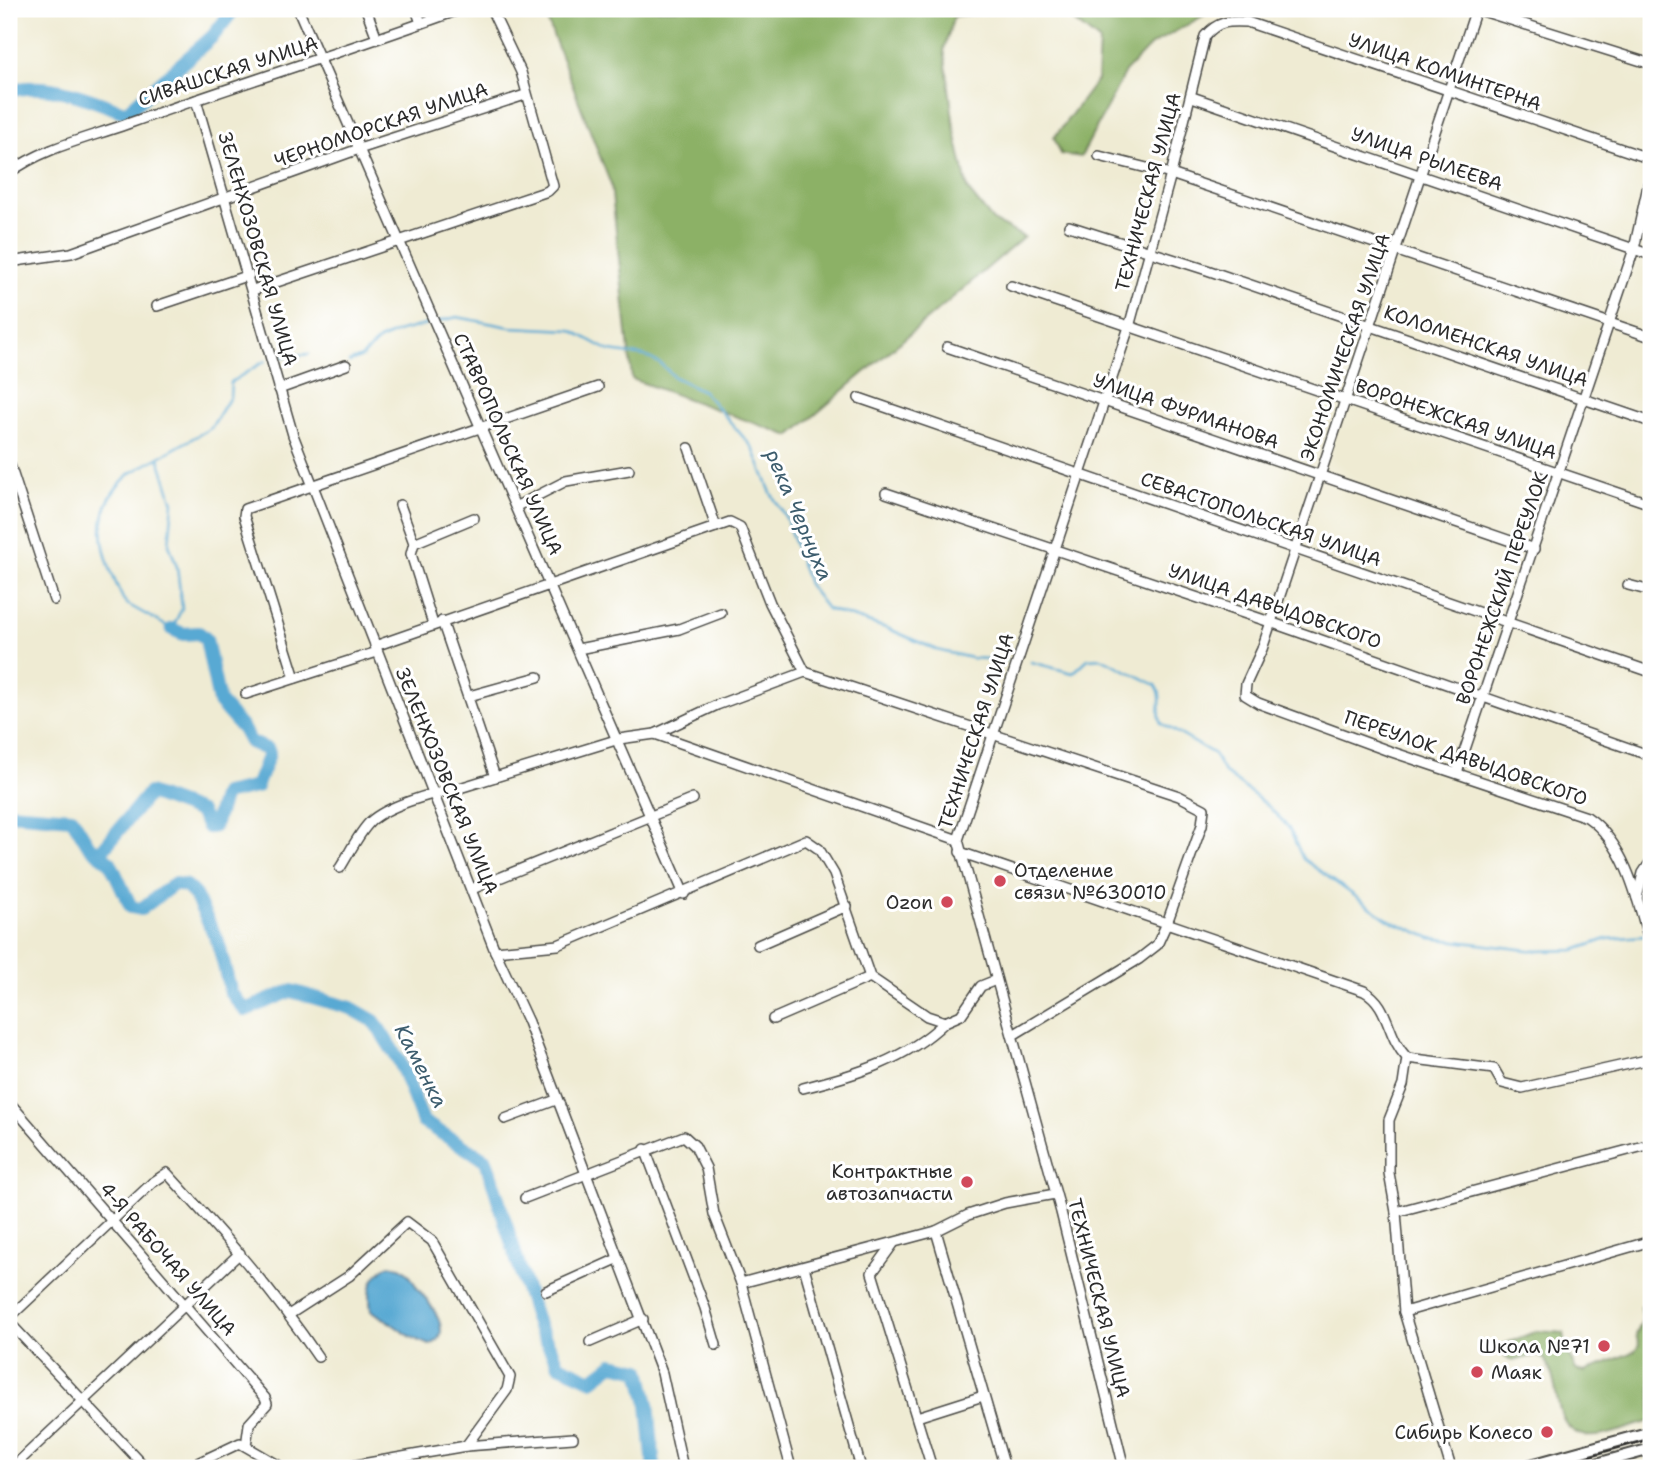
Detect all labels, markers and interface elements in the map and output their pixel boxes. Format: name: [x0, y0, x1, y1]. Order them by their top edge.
street label: УЛИЦА КОМИНТЕРНА: [1345, 27, 1545, 117]
street label: СИВАШСКАЯ УЛИЦА: [135, 30, 321, 112]
street label: ЧЕРНОМОРСКАЯ УЛИЦА: [271, 77, 491, 173]
street label: ТЕХНИЧЕСКАЯ УЛИЦА: [1109, 90, 1187, 294]
street label: УЛИЦА РЫЛЕЕВА: [1348, 121, 1506, 197]
street label: ЗЕЛЕНХОЗОВСКАЯ УЛИЦА: [213, 129, 303, 369]
street label: ЭКОНОМИЧЕСКАЯ УЛИЦА: [1294, 229, 1396, 464]
street label: КОЛОМЕНСКАЯ УЛИЦА: [1381, 299, 1592, 393]
street label: СТАВРОПОЛЬСКАЯ УЛИЦА: [448, 329, 568, 559]
street label: УЛИЦА ФУРМАНОВА: [1090, 367, 1282, 455]
street label: ВОРОНЕЖСКАЯ УЛИЦА: [1352, 373, 1560, 465]
water label: река Чернуха: [758, 444, 839, 585]
street label: СЕВАСТОПОЛЬСКАЯ УЛИЦА: [1137, 466, 1385, 572]
street label: ВОРОНЕЖСКИЙ ПЕРЕУЛОК: [1450, 468, 1554, 708]
street label: УЛИЦА ДАВЫДОВСКОГО: [1165, 558, 1385, 654]
street label: ТЕХНИЧЕСКАЯ УЛИЦА: [932, 630, 1020, 832]
street label: ЗЕЛЕНХОЗОВСКАЯ УЛИЦА: [390, 664, 504, 898]
street label: ПЕРЕУЛОК ДАВЫДОВСКОГО: [1341, 705, 1591, 811]
place label: Отделение связи №630010: [1014, 858, 1167, 905]
marker: Отделение связи №630010: [992, 873, 1008, 889]
place label: Ozon: [886, 890, 933, 915]
marker: Ozon: [939, 894, 955, 910]
water label: Каменка: [388, 1019, 454, 1113]
place label: Контрактные автозапчасти: [826, 1159, 953, 1206]
marker: Контрактные автозапчасти: [959, 1174, 975, 1190]
street label: 4-Я РАБОЧАЯ УЛИЦА: [94, 1177, 242, 1341]
street label: ТЕХНИЧЕСКАЯ УЛИЦА: [1062, 1196, 1136, 1401]
place label: Школа №71: [1479, 1334, 1590, 1359]
marker: Школа №71: [1596, 1338, 1612, 1354]
place label: Маяк: [1491, 1360, 1542, 1385]
marker: Маяк: [1469, 1364, 1485, 1380]
place label: Сибирь Колесо: [1394, 1420, 1533, 1445]
marker: Сибирь Колесо: [1539, 1424, 1555, 1440]

